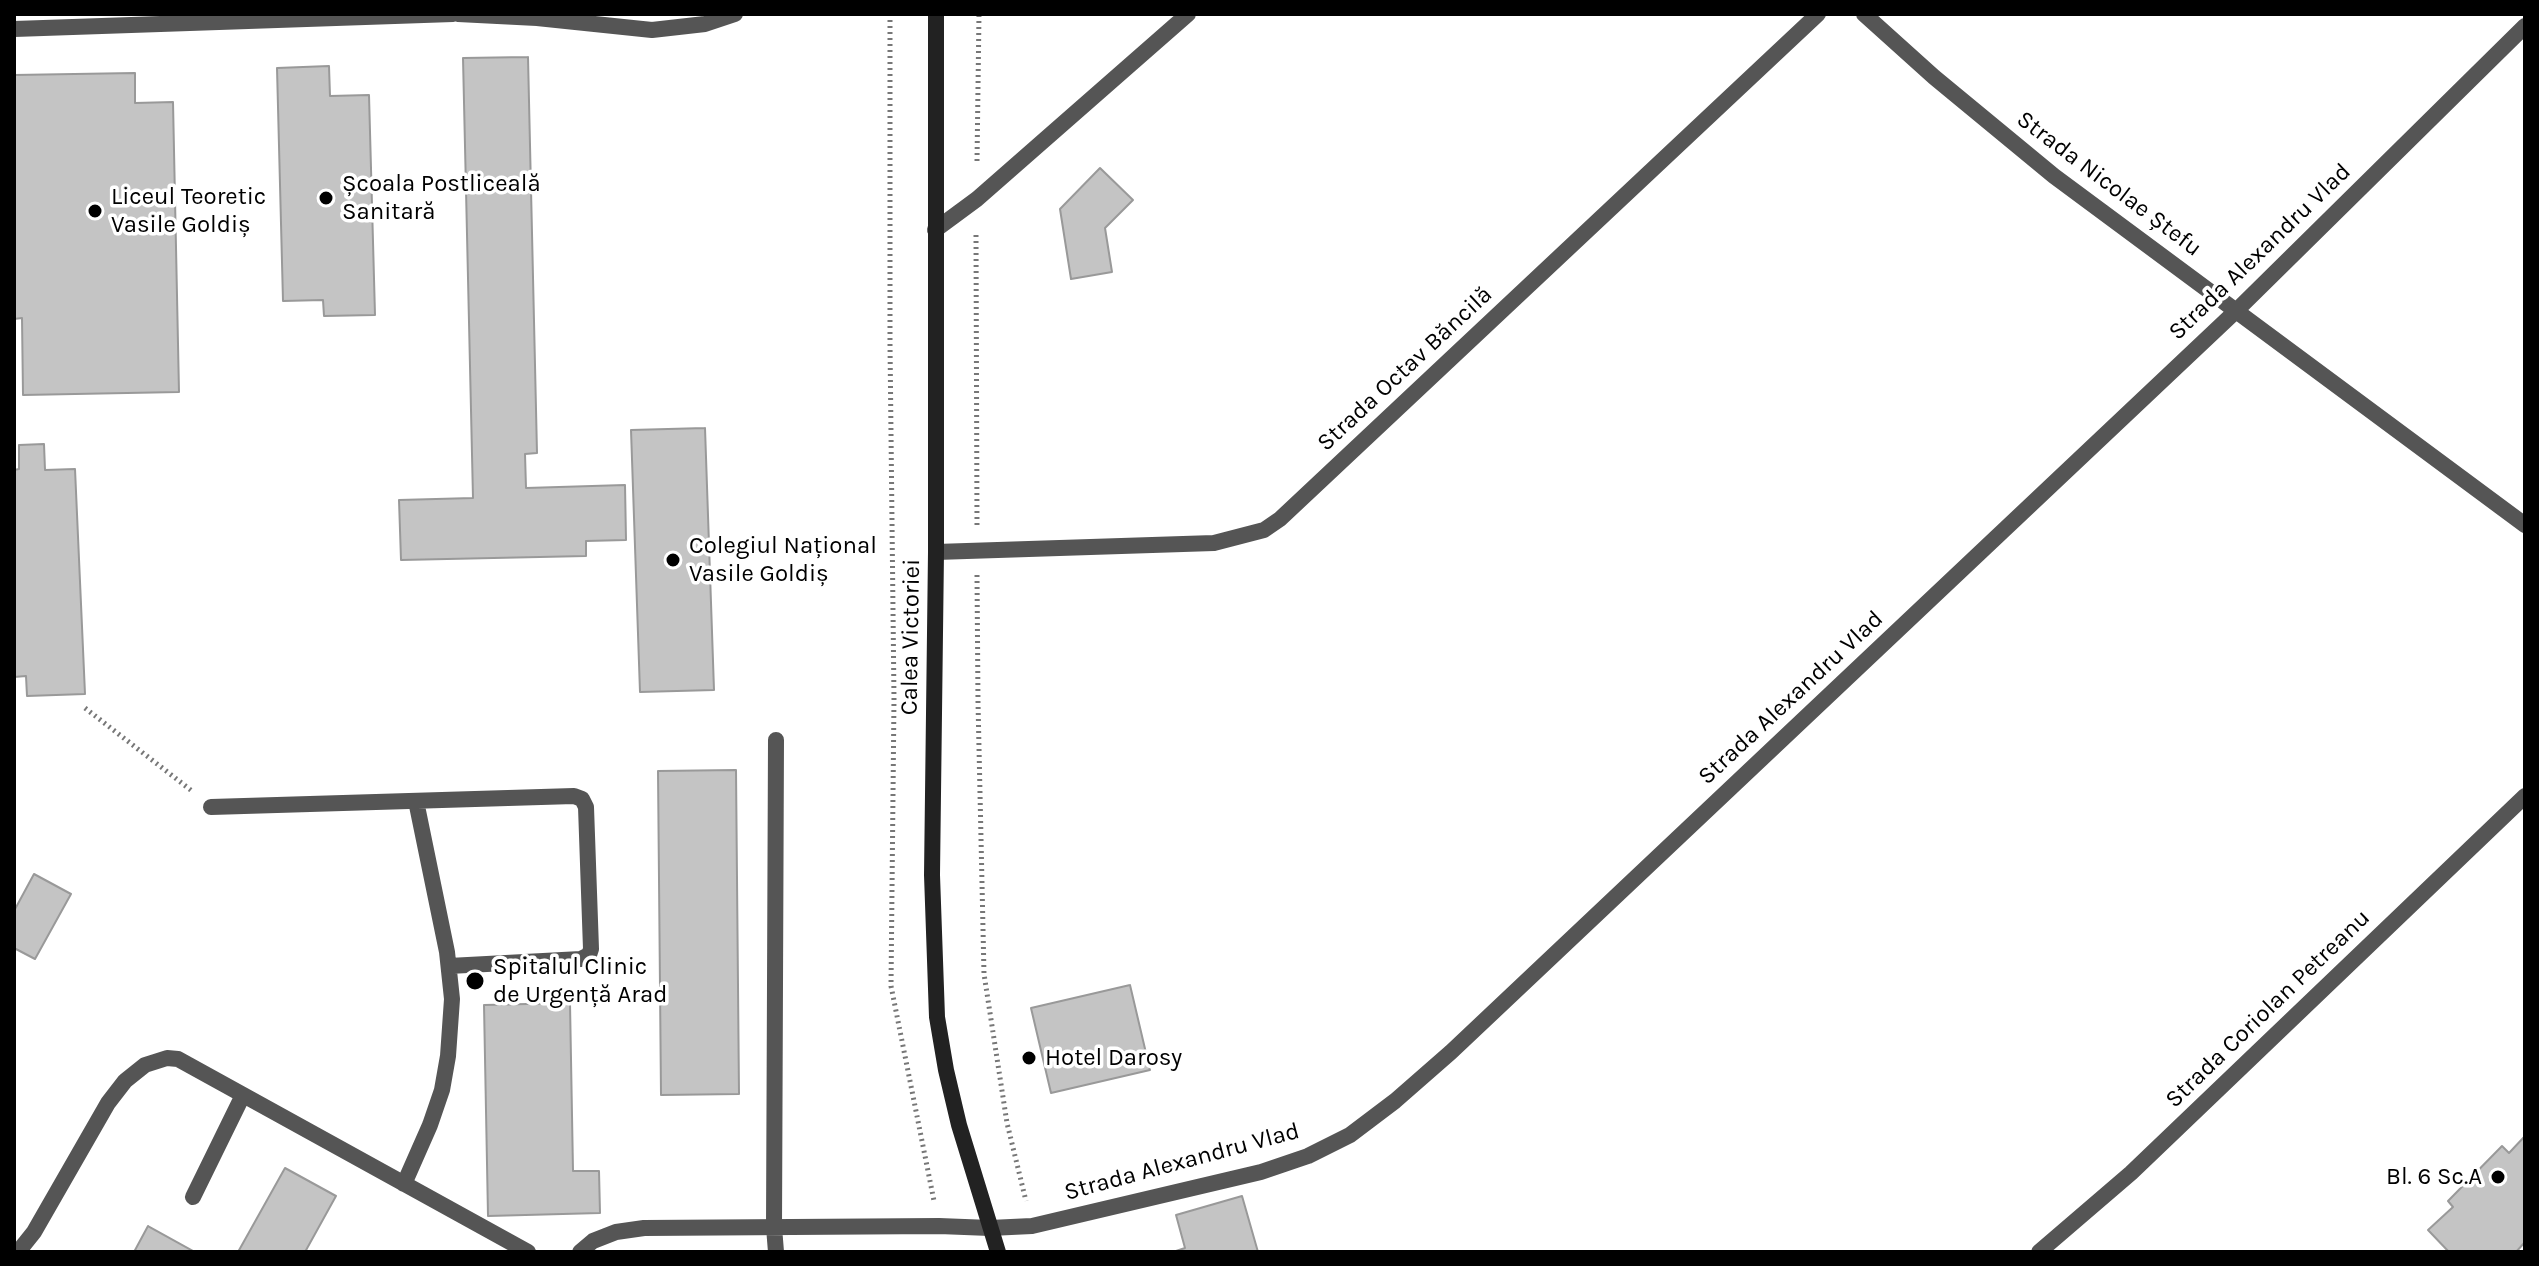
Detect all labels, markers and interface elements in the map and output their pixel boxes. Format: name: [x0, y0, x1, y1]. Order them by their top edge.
street label: Strada Nicolae Ștefu: [2011, 105, 2207, 263]
street label: Strada Alexandru Vlad: [2163, 158, 2357, 346]
place label: Școala Postliceală Sanitară: [342, 170, 541, 226]
place label: Liceul Teoretic Vasile Goldiș: [111, 183, 266, 239]
marker: Școala Postliceală Sanitară: [317, 189, 335, 207]
marker: Liceul Teoretic Vasile Goldiș: [86, 202, 104, 220]
street label: Strada Octav Băncilă: [1312, 281, 1498, 457]
place label: Colegiul Național Vasile Goldiș: [689, 532, 877, 588]
marker: Colegiul Național Vasile Goldiș: [664, 551, 682, 569]
street label: Calea Victoriei: [895, 559, 927, 715]
street label: Strada Alexandru Vlad: [1693, 605, 1889, 791]
street label: Strada Coriolan Petreanu: [2160, 904, 2376, 1114]
place label: Spitalul Clinic de Urgență Arad: [493, 953, 667, 1009]
marker: Spitalul Clinic de Urgență Arad: [464, 970, 486, 992]
place label: Hotel Darosy: [1045, 1044, 1182, 1072]
marker: Hotel Darosy: [1020, 1049, 1038, 1067]
street label: Strada Alexandru Vlad: [1061, 1117, 1303, 1207]
place label: Bl. 6 Sc.A: [2386, 1163, 2482, 1191]
marker: Bl. 6 Sc.A: [2489, 1168, 2507, 1186]

